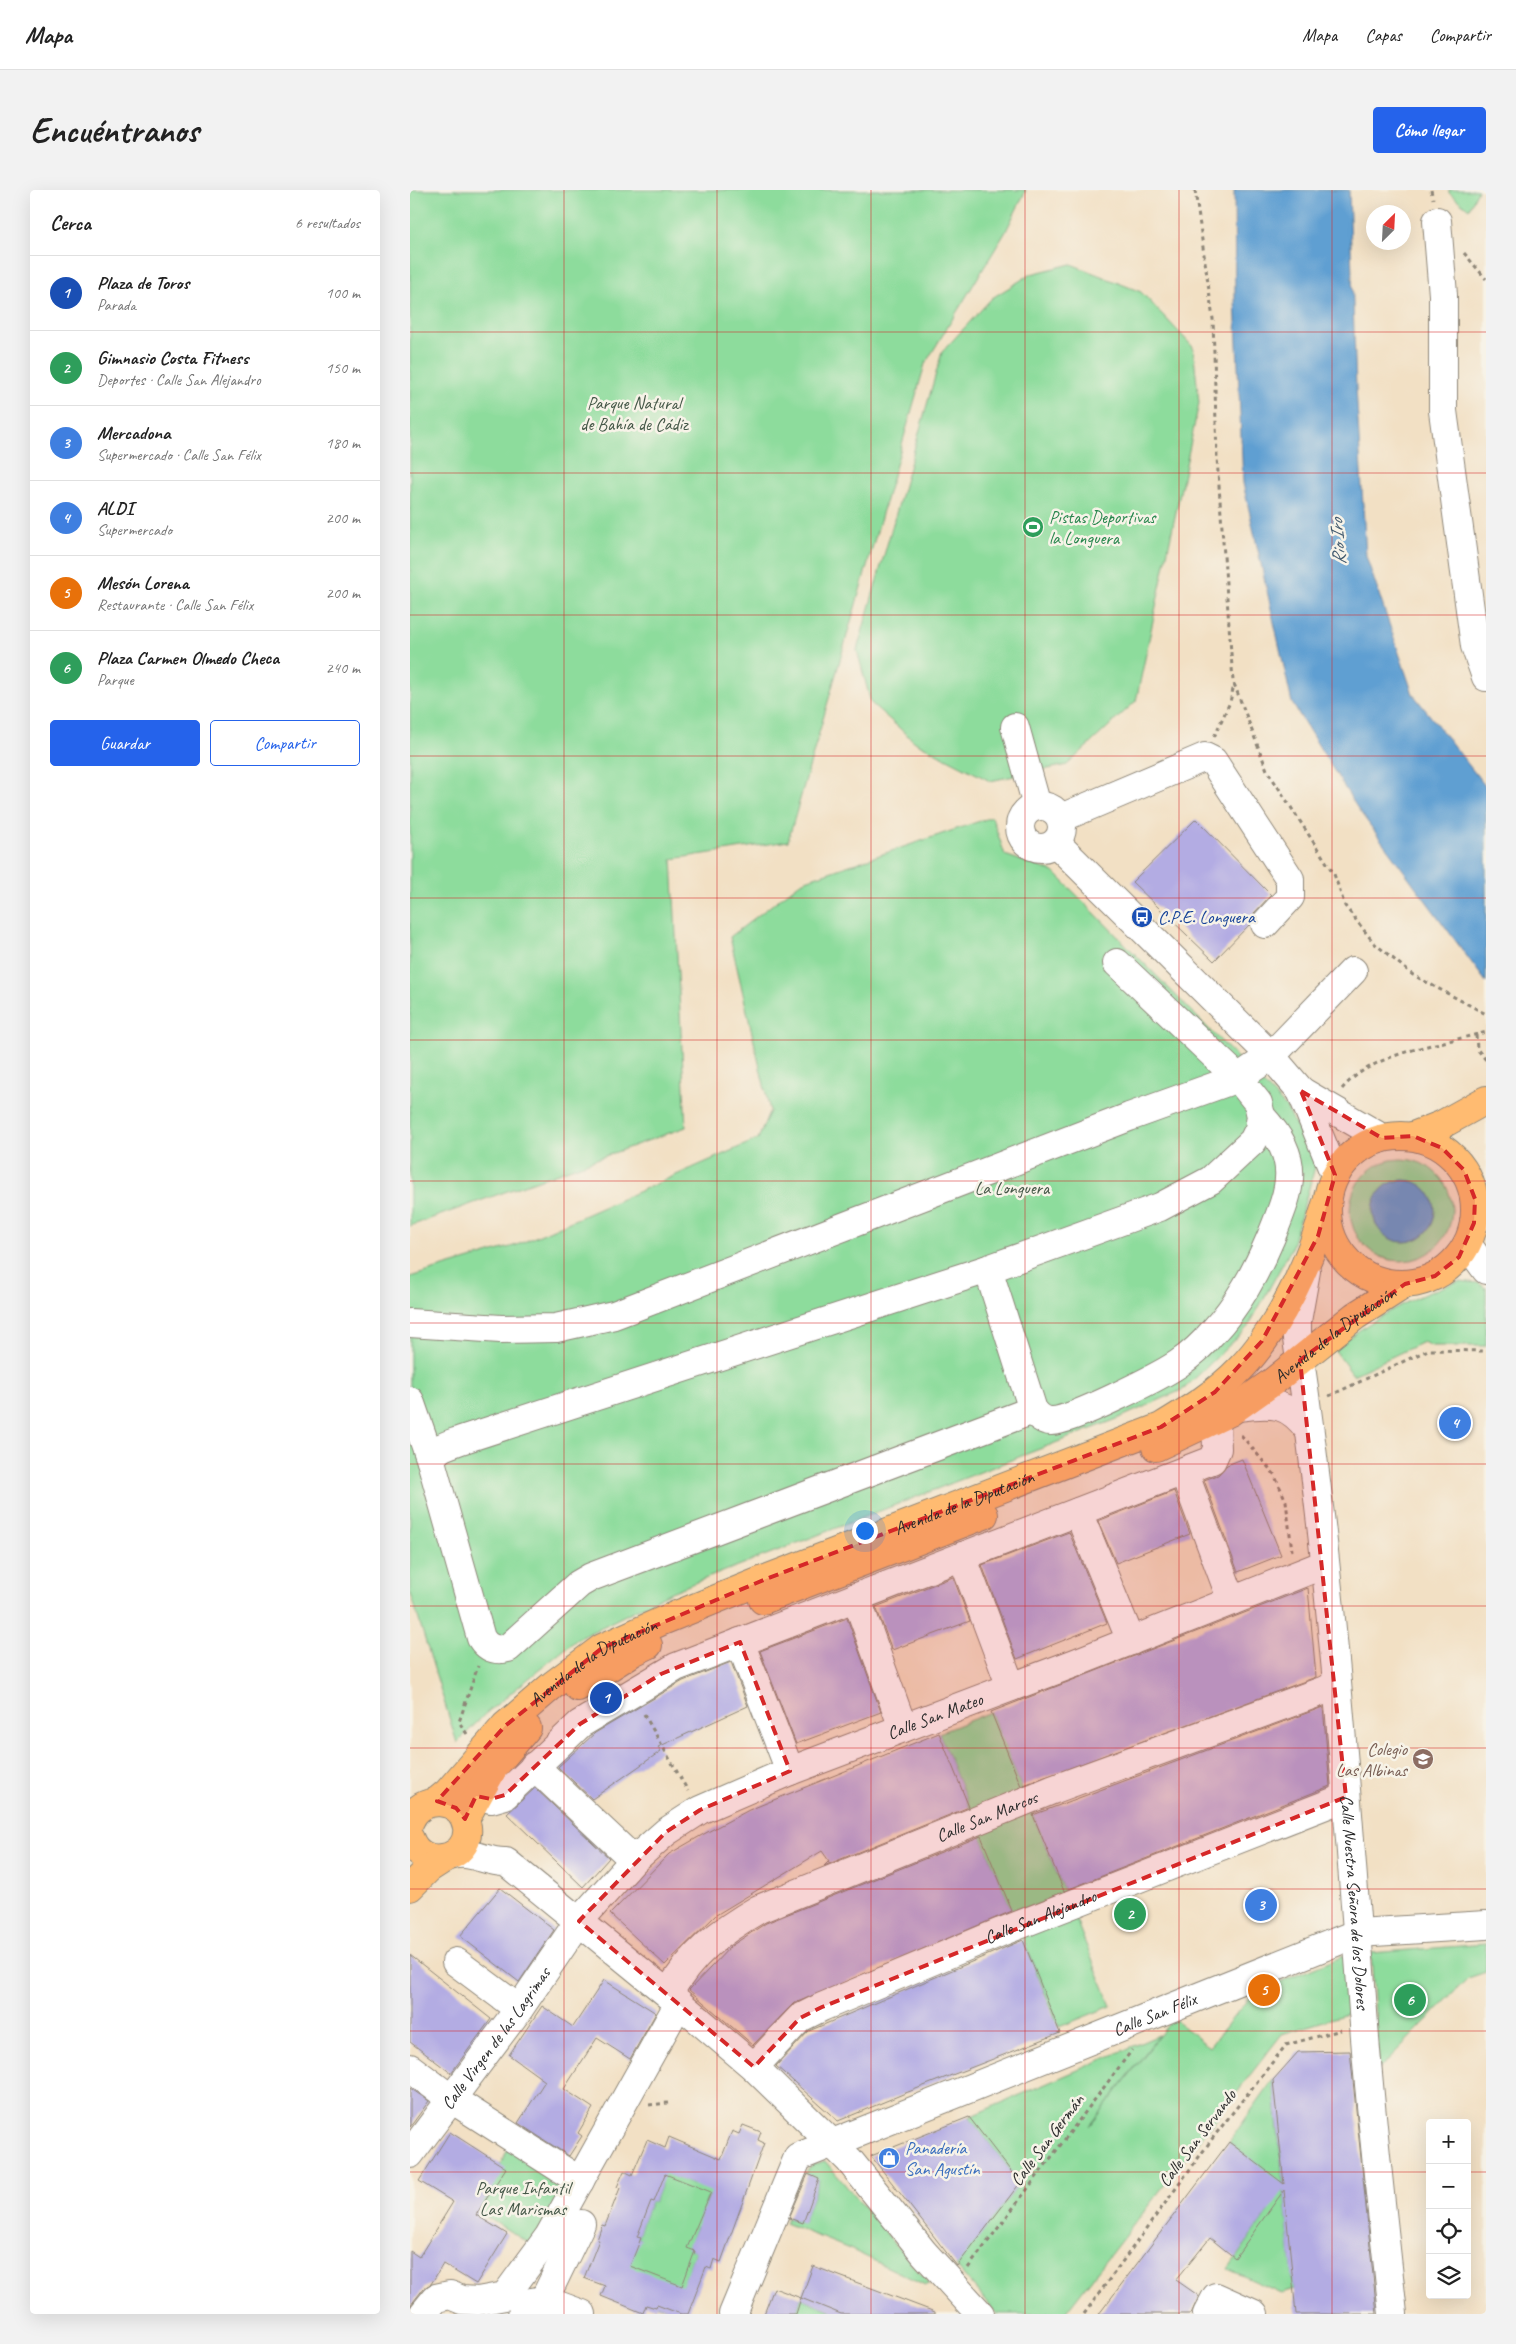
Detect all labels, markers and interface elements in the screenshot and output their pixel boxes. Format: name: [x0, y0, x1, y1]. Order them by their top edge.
text: Mapa: [25, 20, 72, 50]
text: Mapa: [1302, 24, 1337, 46]
text: Capas: [1365, 24, 1402, 46]
text: Compartir: [1430, 24, 1491, 46]
button: Cómo llegar: [1373, 107, 1486, 153]
text: Encuéntranos: [30, 108, 199, 153]
north arrow: [1366, 205, 1411, 250]
text: Cerca: [50, 210, 91, 236]
text: 6 resultados: [295, 213, 360, 233]
text: Plaza de Toros: [97, 271, 189, 295]
text: 1: [62, 283, 70, 303]
text: 100 m: [326, 283, 360, 303]
text: Parada: [97, 295, 136, 315]
text: Gimnasio Costa Fitness: [97, 346, 248, 370]
text: 2: [62, 358, 70, 378]
text: 150 m: [326, 358, 360, 378]
text: Deportes · Calle San Alejandro: [97, 370, 261, 390]
park label: Parque Natural de Bahía de Cádiz: [580, 392, 690, 435]
text: Mercadona: [97, 421, 170, 445]
text: 3: [62, 433, 70, 453]
text: 180 m: [326, 433, 360, 453]
text: Supermercado · Calle San Félix: [97, 445, 261, 465]
text: ALDI: [97, 496, 134, 520]
place label: Pistas Deportivas la Longuera: [1049, 506, 1157, 549]
text: 4: [62, 508, 70, 528]
text: 200 m: [326, 508, 360, 528]
sports icon: Pistas Deportivas la Longuera: [1021, 515, 1045, 539]
water label: Rio Iro: [1324, 516, 1352, 566]
text: Supermercado: [97, 520, 172, 540]
text: Mesón Lorena: [97, 571, 189, 595]
text: 5: [63, 583, 69, 603]
text: 200 m: [326, 583, 360, 603]
text: Restaurante · Calle San Félix: [97, 595, 253, 615]
text: Plaza Carmen Olmedo Checa: [97, 646, 279, 670]
text: 6: [62, 658, 70, 678]
text: 240 m: [326, 658, 360, 678]
text: Parque: [97, 670, 134, 690]
button: Guardar: [50, 720, 200, 766]
button: Compartir: [210, 720, 360, 766]
bus stop icon: C.P.E. Longuera: [1130, 905, 1154, 929]
place label: C.P.E. Longuera: [1158, 906, 1256, 928]
park label: La Longuera: [975, 1177, 1051, 1199]
street label: Avenida de la Diputación: [1269, 1281, 1401, 1388]
pin: 4: [1439, 1404, 1471, 1442]
street label: Avenida de la Diputación: [891, 1466, 1038, 1540]
your location: [852, 1518, 878, 1544]
street label: Avenida de la Diputación: [525, 1613, 661, 1711]
pin: 1: [590, 1679, 622, 1717]
street label: Calle San Mateo: [884, 1687, 987, 1744]
place label: Colegio Las Albinas: [1336, 1738, 1409, 1781]
school or university icon: Colegio Las Albinas: [1411, 1747, 1435, 1771]
street label: Calle San Marcos: [933, 1785, 1042, 1847]
street label: Calle Nuestra Señora de los Dolores: [1336, 1794, 1374, 2012]
street label: Calle San Alejandro: [981, 1884, 1101, 1949]
pin: 3: [1245, 1886, 1277, 1924]
pin: 2: [1114, 1895, 1146, 1933]
street label: Calle Virgen de las Lagrimas: [436, 1962, 556, 2114]
pin: 5: [1248, 1971, 1280, 2009]
pin: 6: [1394, 1981, 1426, 2019]
street label: Calle San Félix: [1110, 1987, 1201, 2041]
street label: Calle San Servando: [1153, 2084, 1242, 2191]
street label: Calle San Germán: [1005, 2089, 1089, 2190]
map controls: [1426, 2119, 1471, 2299]
button: +: [1426, 2119, 1471, 2164]
place label: Panadería San Agustín: [905, 2137, 980, 2180]
shop icon: Panadería San Agustín: [877, 2146, 901, 2170]
button: −: [1426, 2164, 1471, 2209]
park label: Parque Infantil Las Marismas: [476, 2177, 573, 2220]
button: locate: [1426, 2209, 1471, 2254]
button: layers: [1426, 2254, 1471, 2299]

